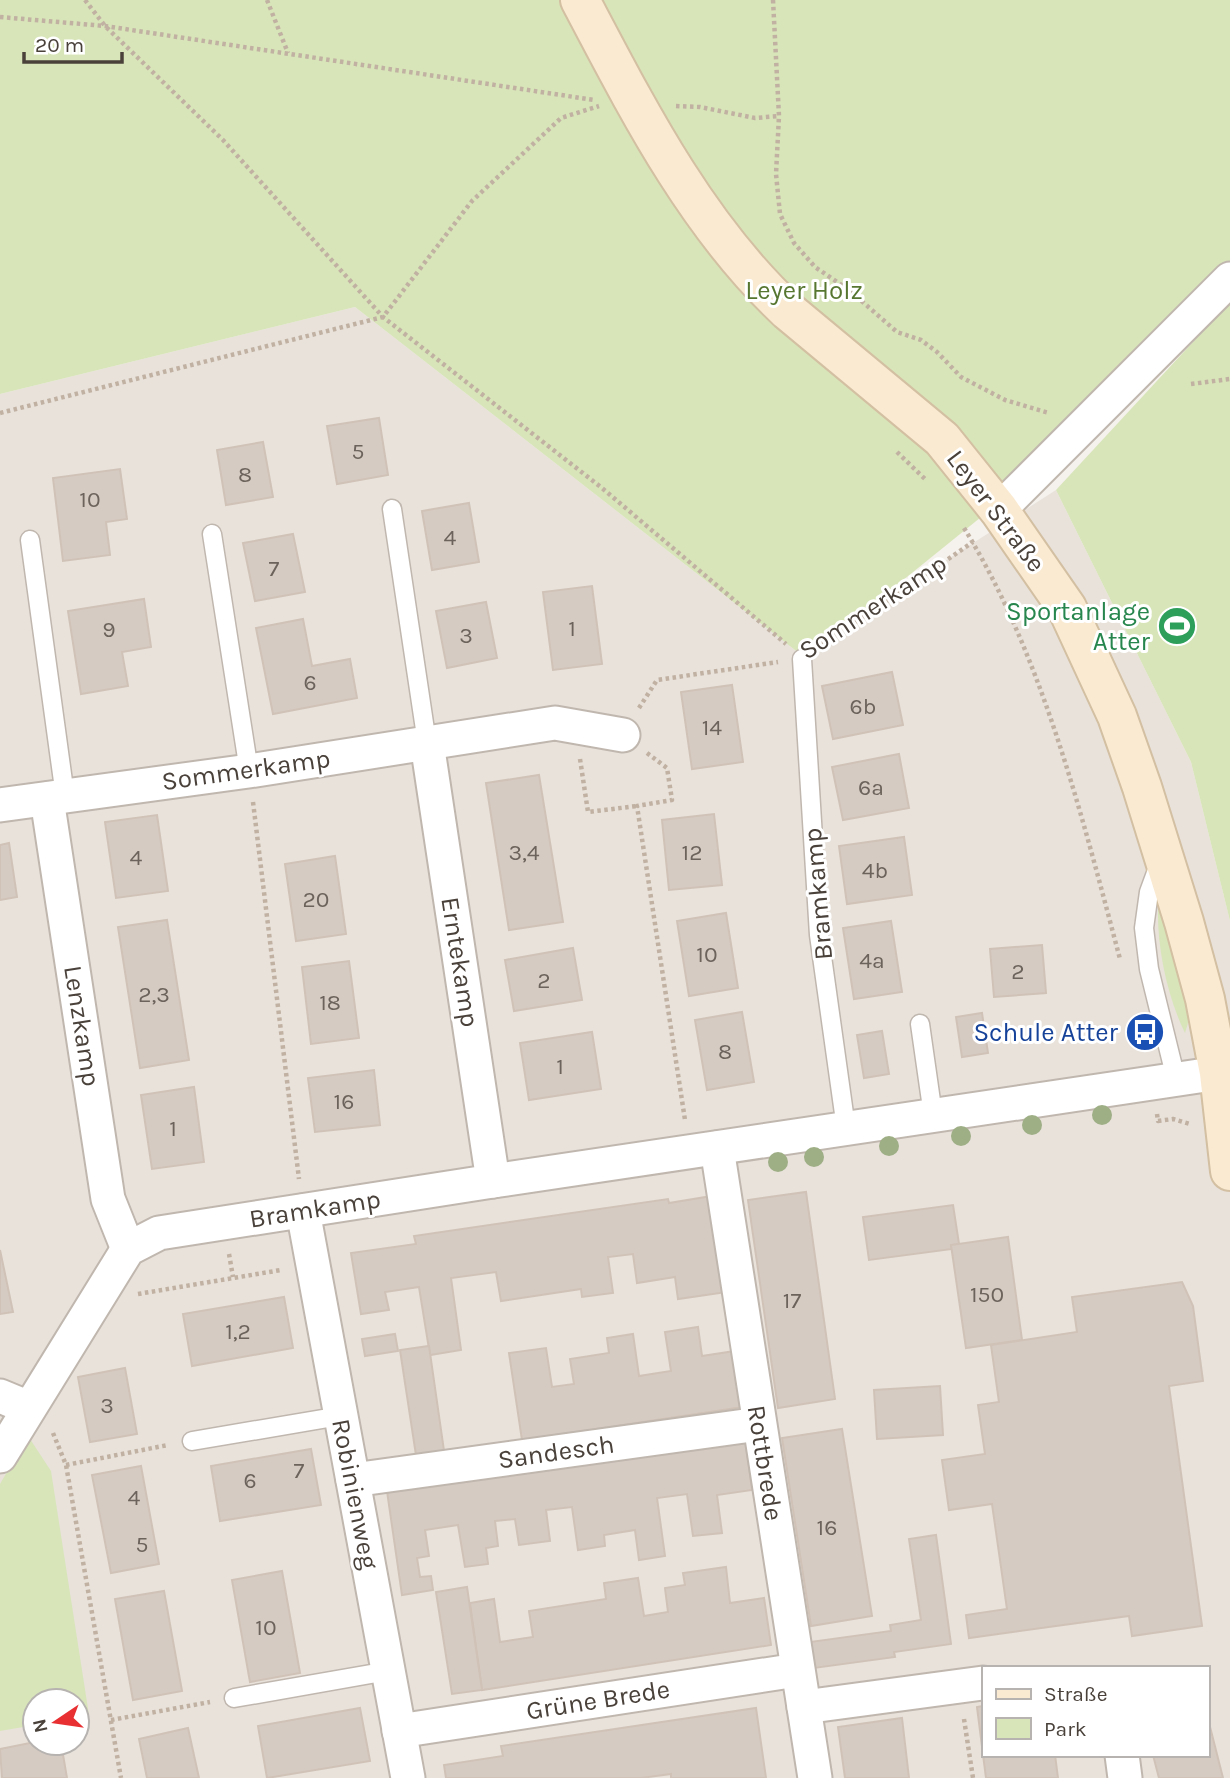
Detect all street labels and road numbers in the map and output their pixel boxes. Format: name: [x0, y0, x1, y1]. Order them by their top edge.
street label: Leyer Straße: [940, 444, 1052, 578]
street label: Sommerkamp: [793, 548, 953, 666]
street label: Sommerkamp: [160, 743, 332, 797]
street label: Bramkamp: [797, 827, 839, 961]
street label: Erntekamp: [434, 895, 486, 1029]
street label: Lenzkamp: [57, 963, 107, 1089]
street label: Bramkamp: [247, 1183, 383, 1235]
street label: Rottbrede: [741, 1403, 789, 1523]
street label: Robinienweg: [325, 1416, 385, 1572]
street label: Sandesch: [496, 1428, 616, 1476]
street label: Grüne Brede: [524, 1673, 672, 1727]

